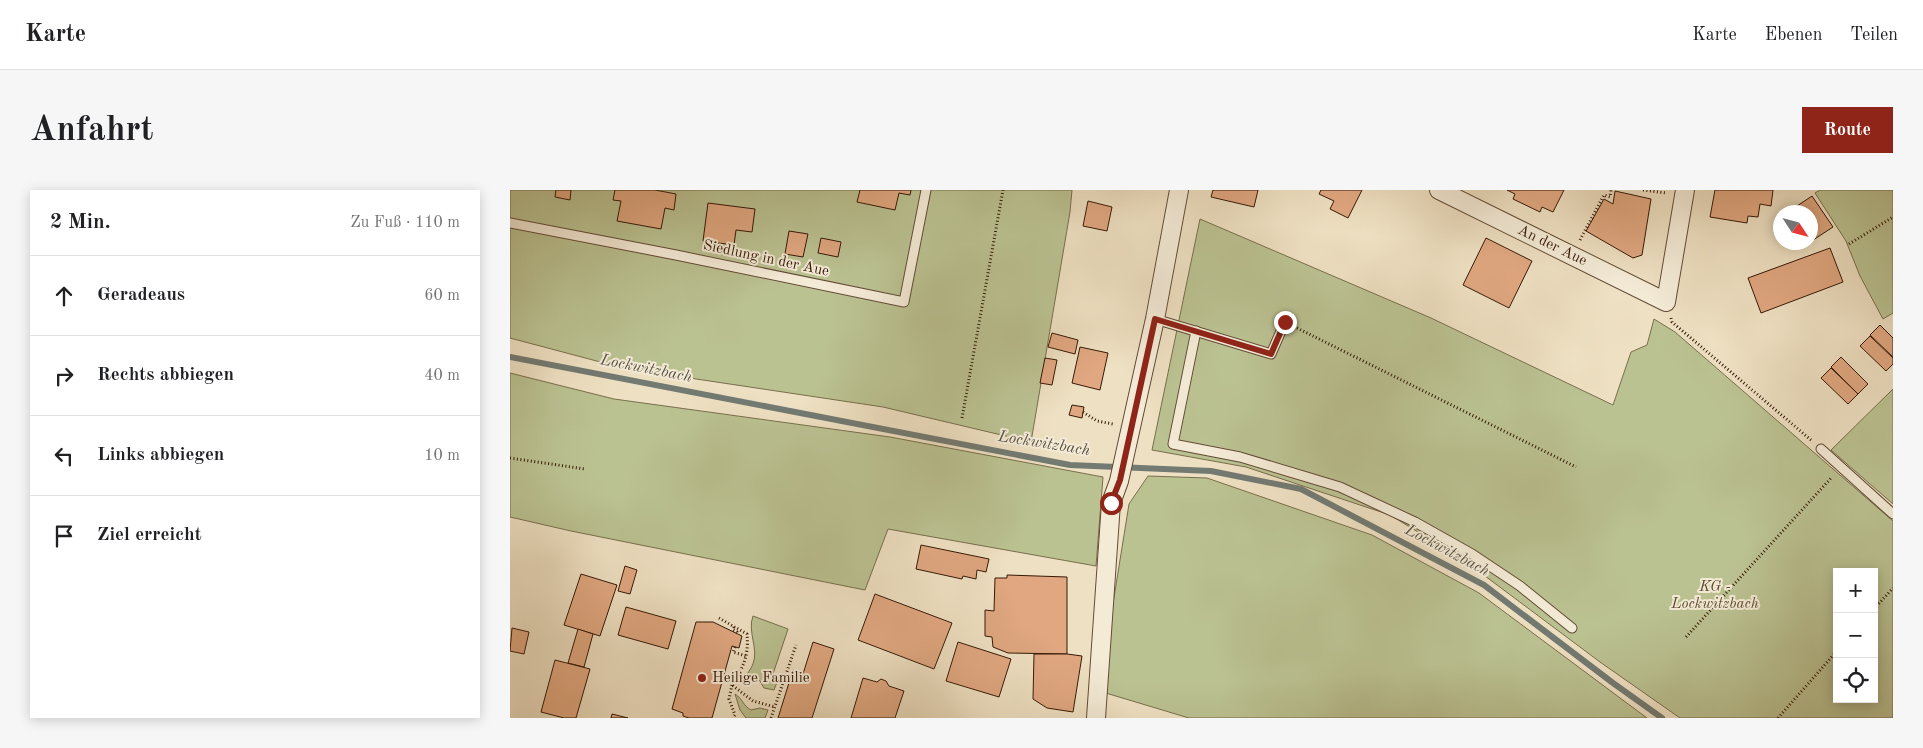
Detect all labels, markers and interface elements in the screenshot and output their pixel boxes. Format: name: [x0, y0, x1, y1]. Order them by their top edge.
text: Karte: [25, 23, 86, 47]
text: Karte: [1692, 26, 1737, 44]
text: Ebenen: [1765, 26, 1822, 44]
text: Teilen: [1850, 26, 1898, 44]
button: Route: [1802, 107, 1893, 153]
text: Anfahrt: [30, 113, 153, 148]
north arrow: [1773, 205, 1818, 250]
text: 2 Min.: [50, 212, 111, 233]
text: Zu Fuß · 110 m: [350, 215, 460, 231]
street label: An der Aue: [1515, 223, 1589, 269]
street label: Siedlung in der Aue: [702, 238, 830, 280]
icon: ahead: [50, 282, 78, 310]
text: Geradeaus: [97, 286, 185, 305]
text: 60 m: [424, 288, 460, 304]
route end: [1274, 311, 1297, 334]
water label: Lockwitzbach: [598, 352, 693, 386]
icon: right: [50, 362, 78, 390]
text: Rechts abbiegen: [97, 366, 234, 385]
text: 40 m: [424, 368, 460, 384]
water label: Lockwitzbach: [996, 429, 1091, 459]
icon: left: [50, 442, 78, 470]
text: Links abbiegen: [97, 446, 224, 465]
text: 10 m: [424, 448, 460, 464]
route start: [1100, 492, 1123, 515]
icon: arrive: [50, 522, 78, 550]
water label: Lockwitzbach: [1401, 522, 1492, 580]
text: Ziel erreicht: [97, 526, 202, 545]
map controls: [1833, 568, 1878, 703]
button: +: [1833, 568, 1878, 613]
park label: KG - Lockwitzbach: [1670, 580, 1759, 612]
button: −: [1833, 613, 1878, 658]
button: locate: [1833, 658, 1878, 703]
place label: Heilige Familie: [712, 671, 810, 686]
marker: Heilige Familie: [696, 672, 708, 684]

